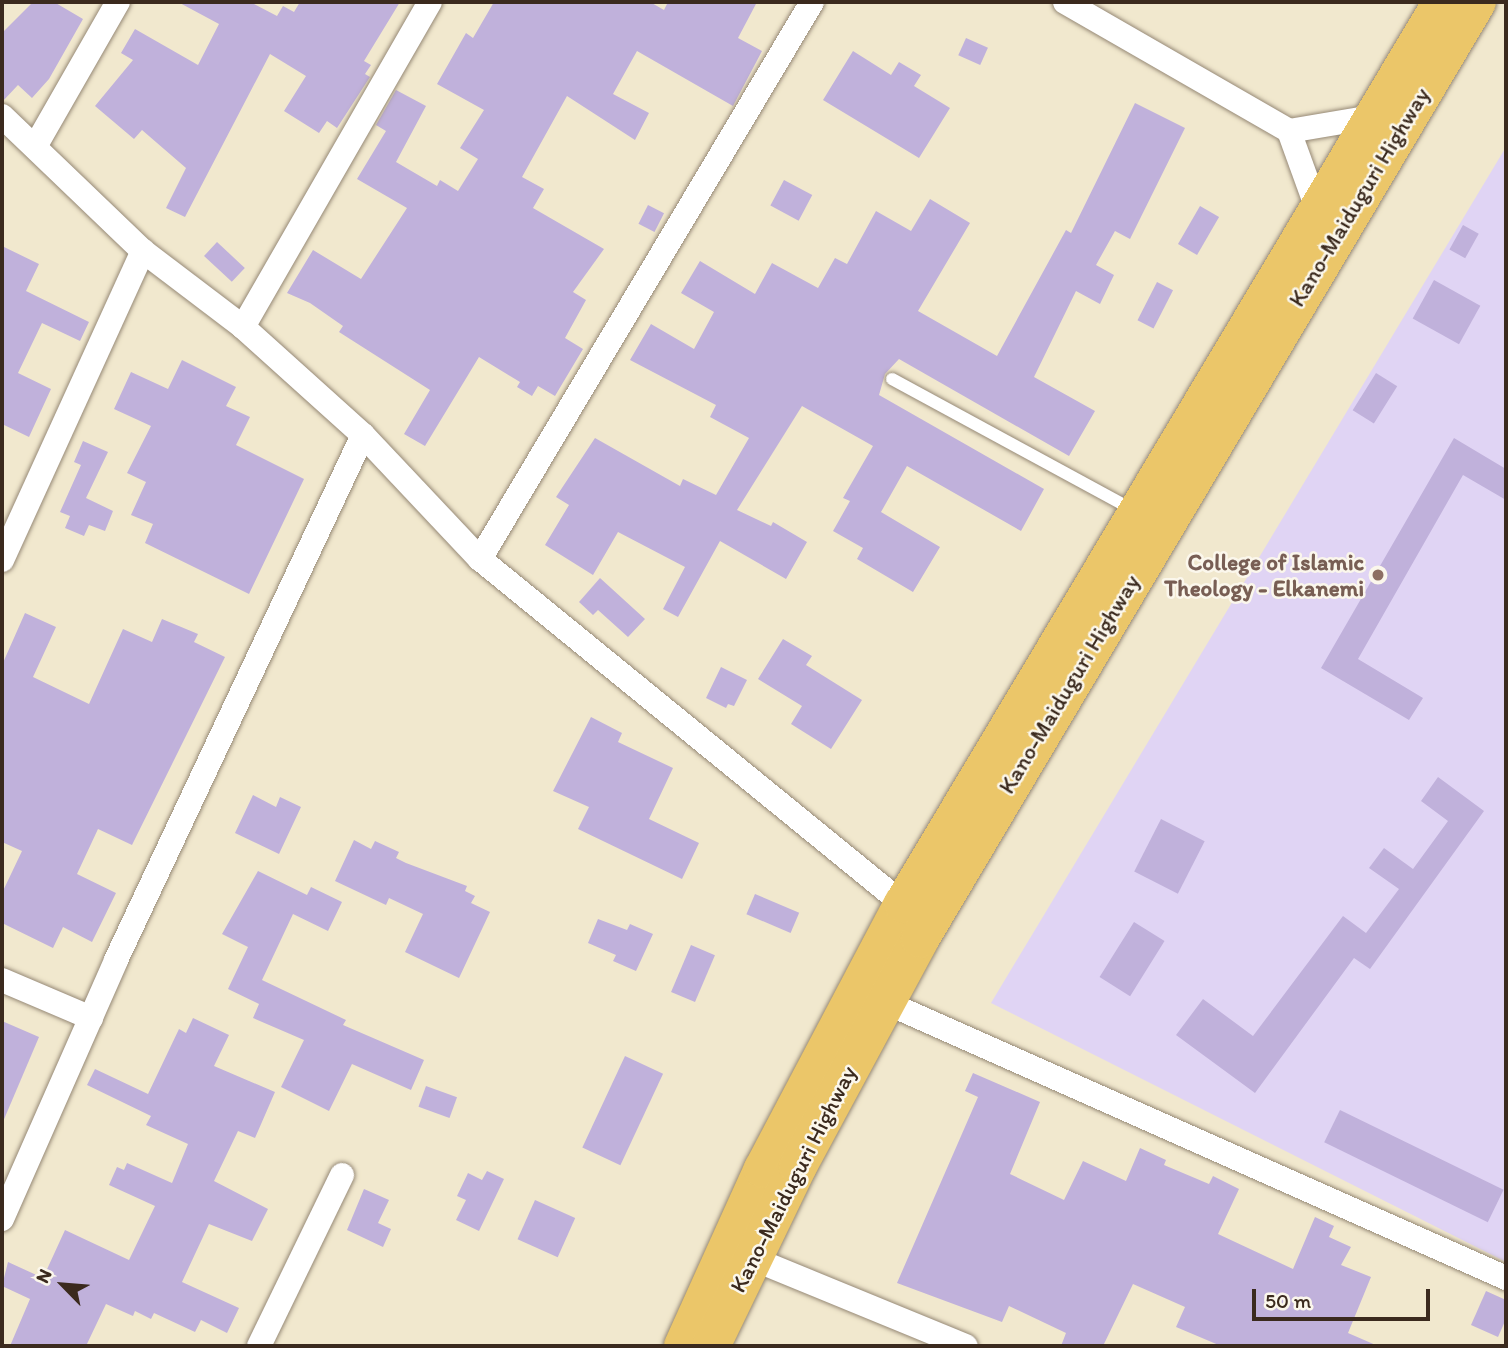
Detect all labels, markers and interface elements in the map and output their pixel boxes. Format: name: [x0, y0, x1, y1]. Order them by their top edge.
street label: Kano-Maiduguri Highway: [1283, 83, 1435, 311]
place label: College of Islamic Theology - Elkanemi: [1164, 548, 1364, 602]
marker: College of Islamic Theology - Elkanemi: [1370, 567, 1386, 583]
street label: Kano-Maiduguri Highway: [993, 570, 1145, 798]
street label: Kano-Maiduguri Highway: [724, 1061, 862, 1297]
north arrow: [28, 1250, 98, 1320]
text: N: [30, 1265, 57, 1287]
scale bar: [1256, 1274, 1434, 1318]
text: 50 m: [1265, 1288, 1311, 1313]

